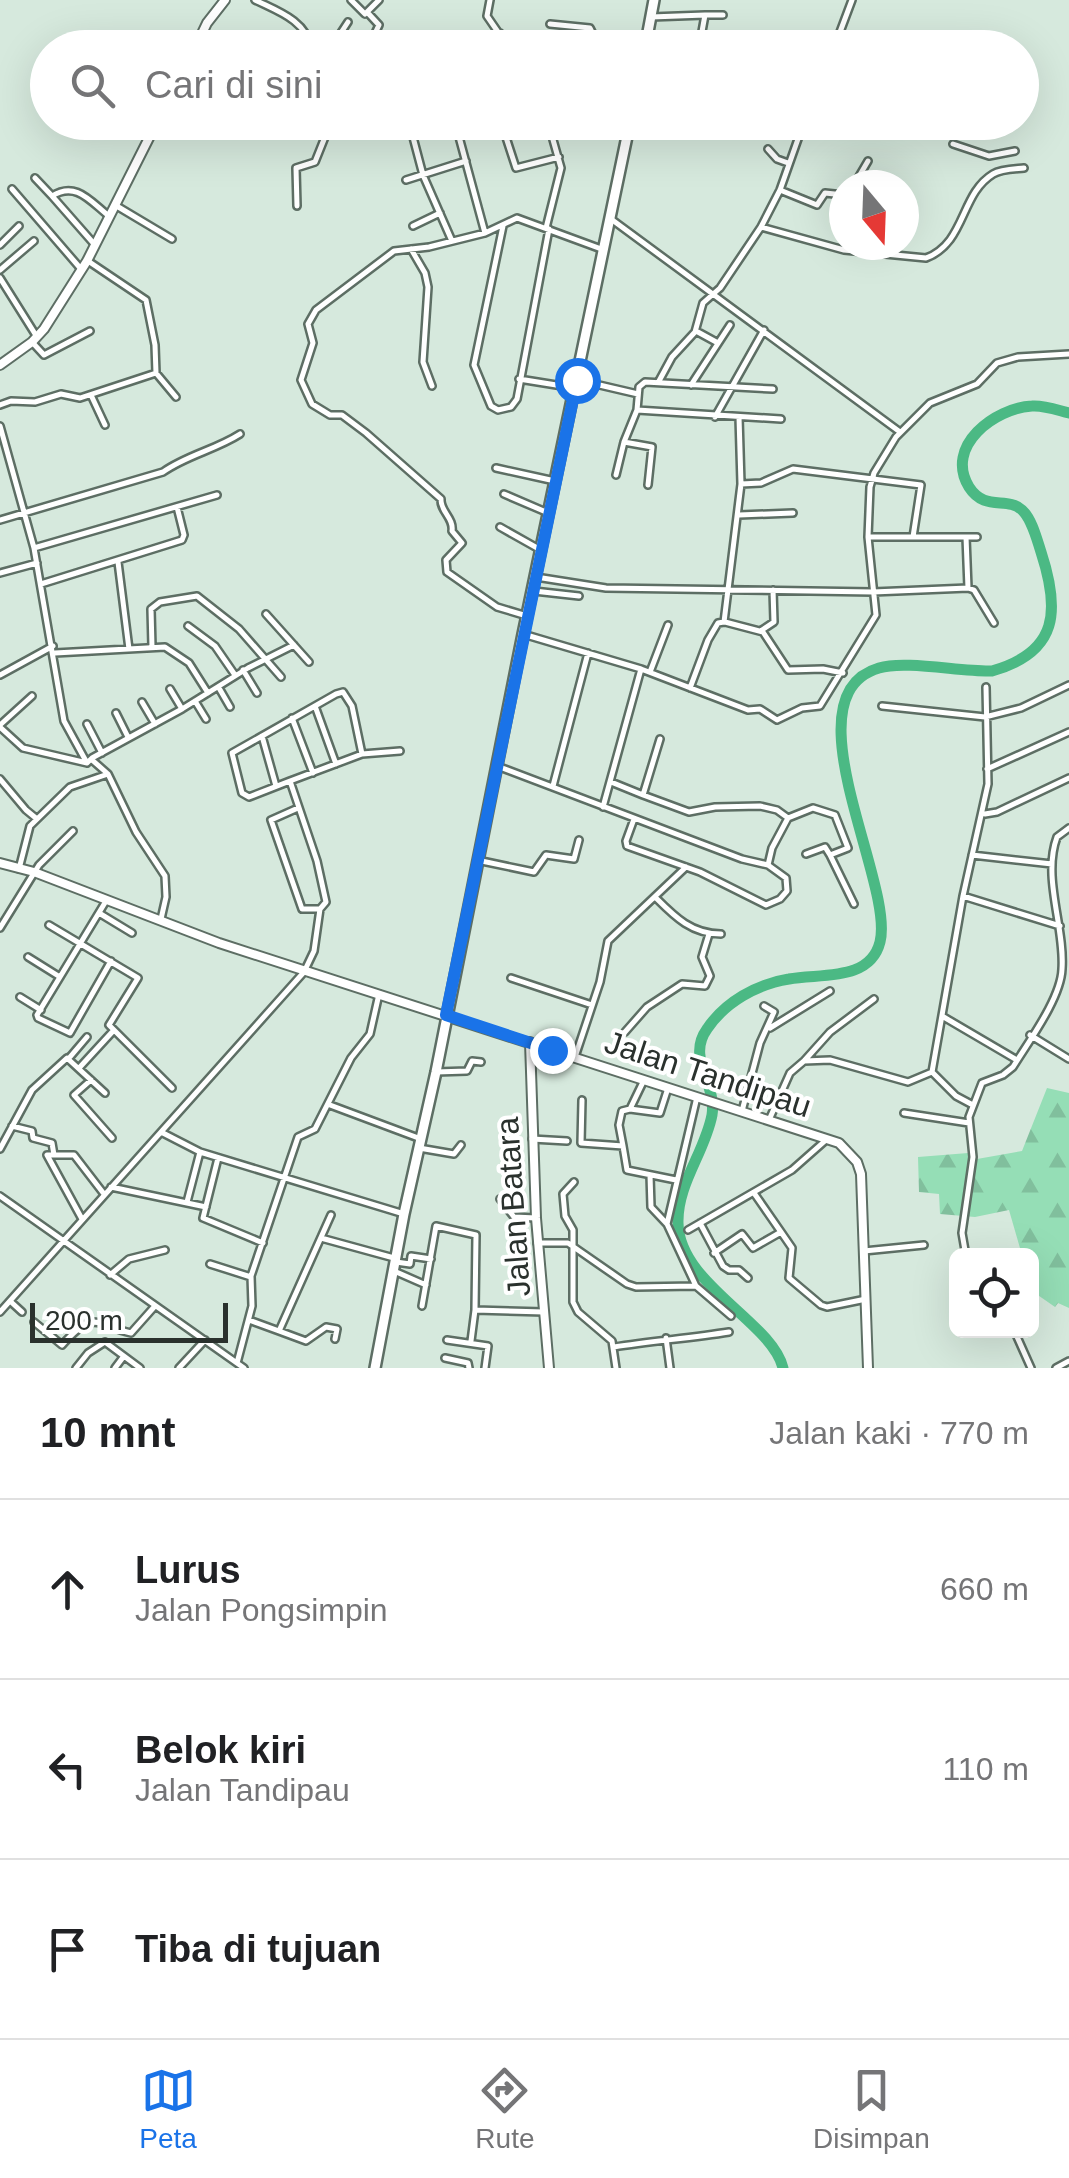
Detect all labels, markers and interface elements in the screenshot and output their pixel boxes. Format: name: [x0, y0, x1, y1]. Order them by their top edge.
search box: [30, 30, 1039, 140]
icon: search: [65, 58, 120, 113]
text: Cari di sini: [145, 64, 322, 106]
north arrow: [829, 170, 919, 260]
route start: [555, 358, 601, 404]
street label: Jalan Tandipau: [600, 1024, 816, 1124]
route end: [530, 1028, 576, 1074]
street label: Jalan Batara: [489, 1116, 537, 1298]
map controls: [949, 1248, 1039, 1338]
button: locate: [949, 1248, 1039, 1338]
scale bar: [30, 1298, 228, 1342]
text: 200 m: [45, 1305, 123, 1336]
text: 10 mnt: [40, 1409, 175, 1456]
text: Jalan kaki · 770 m: [769, 1415, 1029, 1451]
text: Lurus: [135, 1549, 241, 1591]
icon: ahead: [40, 1562, 95, 1617]
text: 660 m: [940, 1571, 1029, 1607]
text: Jalan Pongsimpin: [135, 1592, 388, 1628]
text: Belok kiri: [135, 1729, 306, 1771]
icon: left: [40, 1742, 95, 1797]
text: 110 m: [942, 1751, 1029, 1787]
text: Jalan Tandipau: [135, 1772, 350, 1808]
icon: arrive: [40, 1922, 95, 1977]
text: Tiba di tujuan: [135, 1928, 381, 1970]
tab: Peta: [139, 2063, 197, 2155]
tab: Rute: [475, 2063, 535, 2155]
tab: Disimpan: [813, 2063, 930, 2155]

